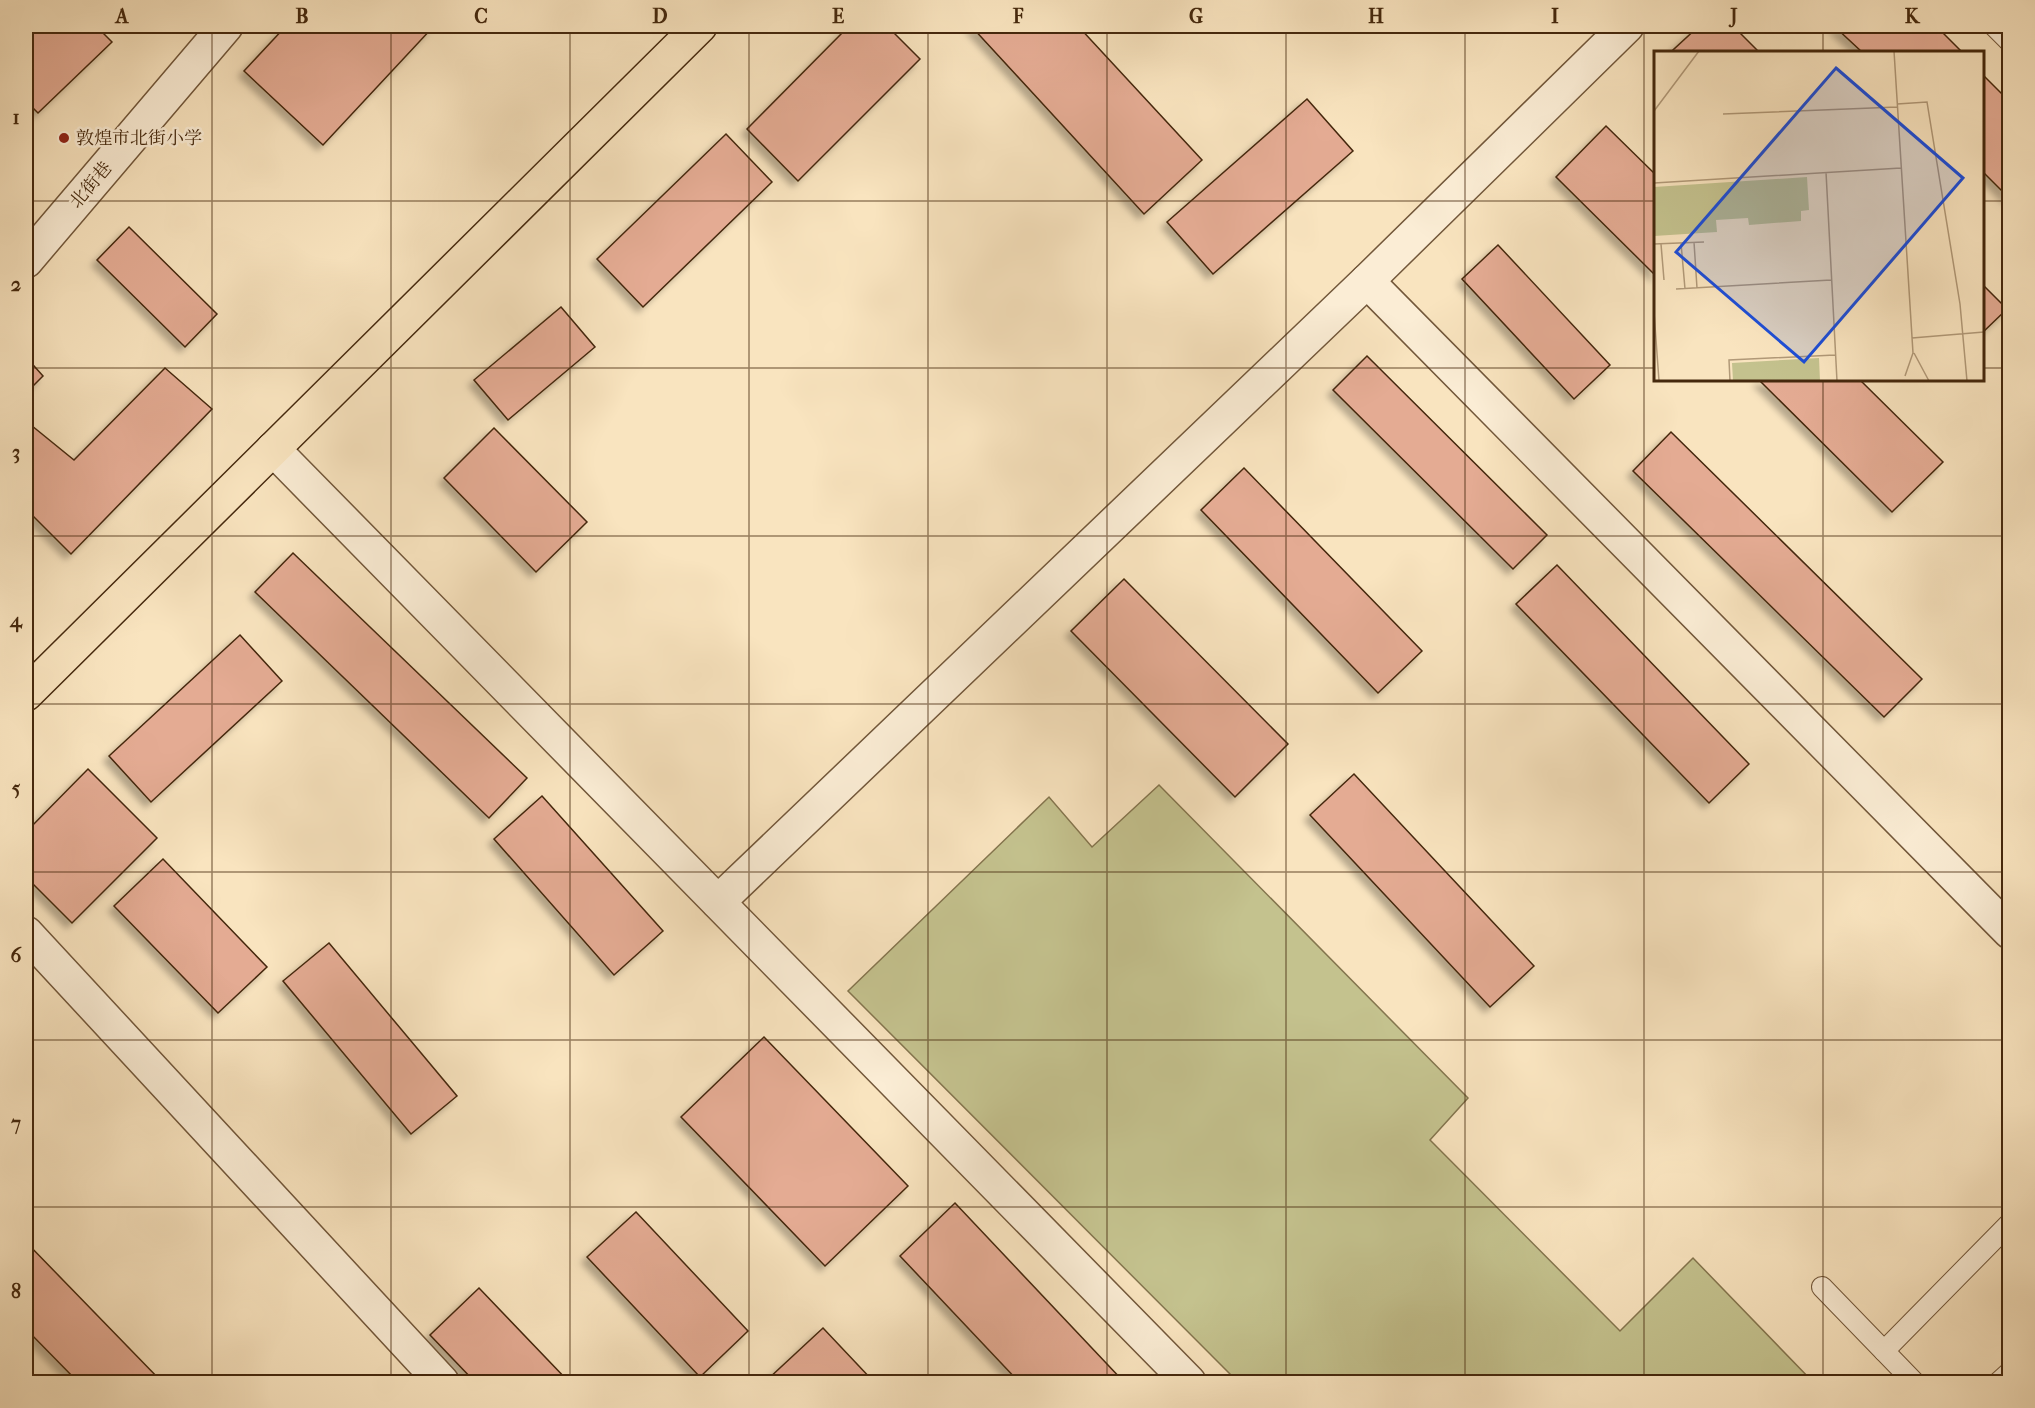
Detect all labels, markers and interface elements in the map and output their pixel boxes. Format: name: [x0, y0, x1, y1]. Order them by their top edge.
text: A: [114, 5, 130, 28]
text: B: [295, 5, 309, 28]
text: C: [474, 5, 488, 28]
text: D: [652, 5, 668, 28]
text: E: [832, 5, 844, 28]
text: F: [1012, 5, 1024, 28]
text: G: [1189, 5, 1203, 28]
text: H: [1368, 5, 1384, 28]
text: I: [1551, 5, 1559, 28]
text: J: [1728, 5, 1738, 28]
text: K: [1905, 5, 1921, 28]
inset map: [1654, 51, 1984, 381]
text: 1: [12, 106, 20, 129]
place label: 敦煌市北街小学: [76, 128, 202, 149]
marker: 敦煌市北街小学: [57, 131, 71, 145]
street label: 北街巷: [66, 158, 116, 212]
text: 2: [11, 273, 21, 296]
text: 3: [12, 441, 20, 464]
text: 4: [9, 609, 23, 633]
text: 5: [12, 777, 21, 800]
text: 6: [11, 944, 23, 967]
text: 7: [10, 1112, 21, 1135]
text: 8: [11, 1280, 21, 1303]

